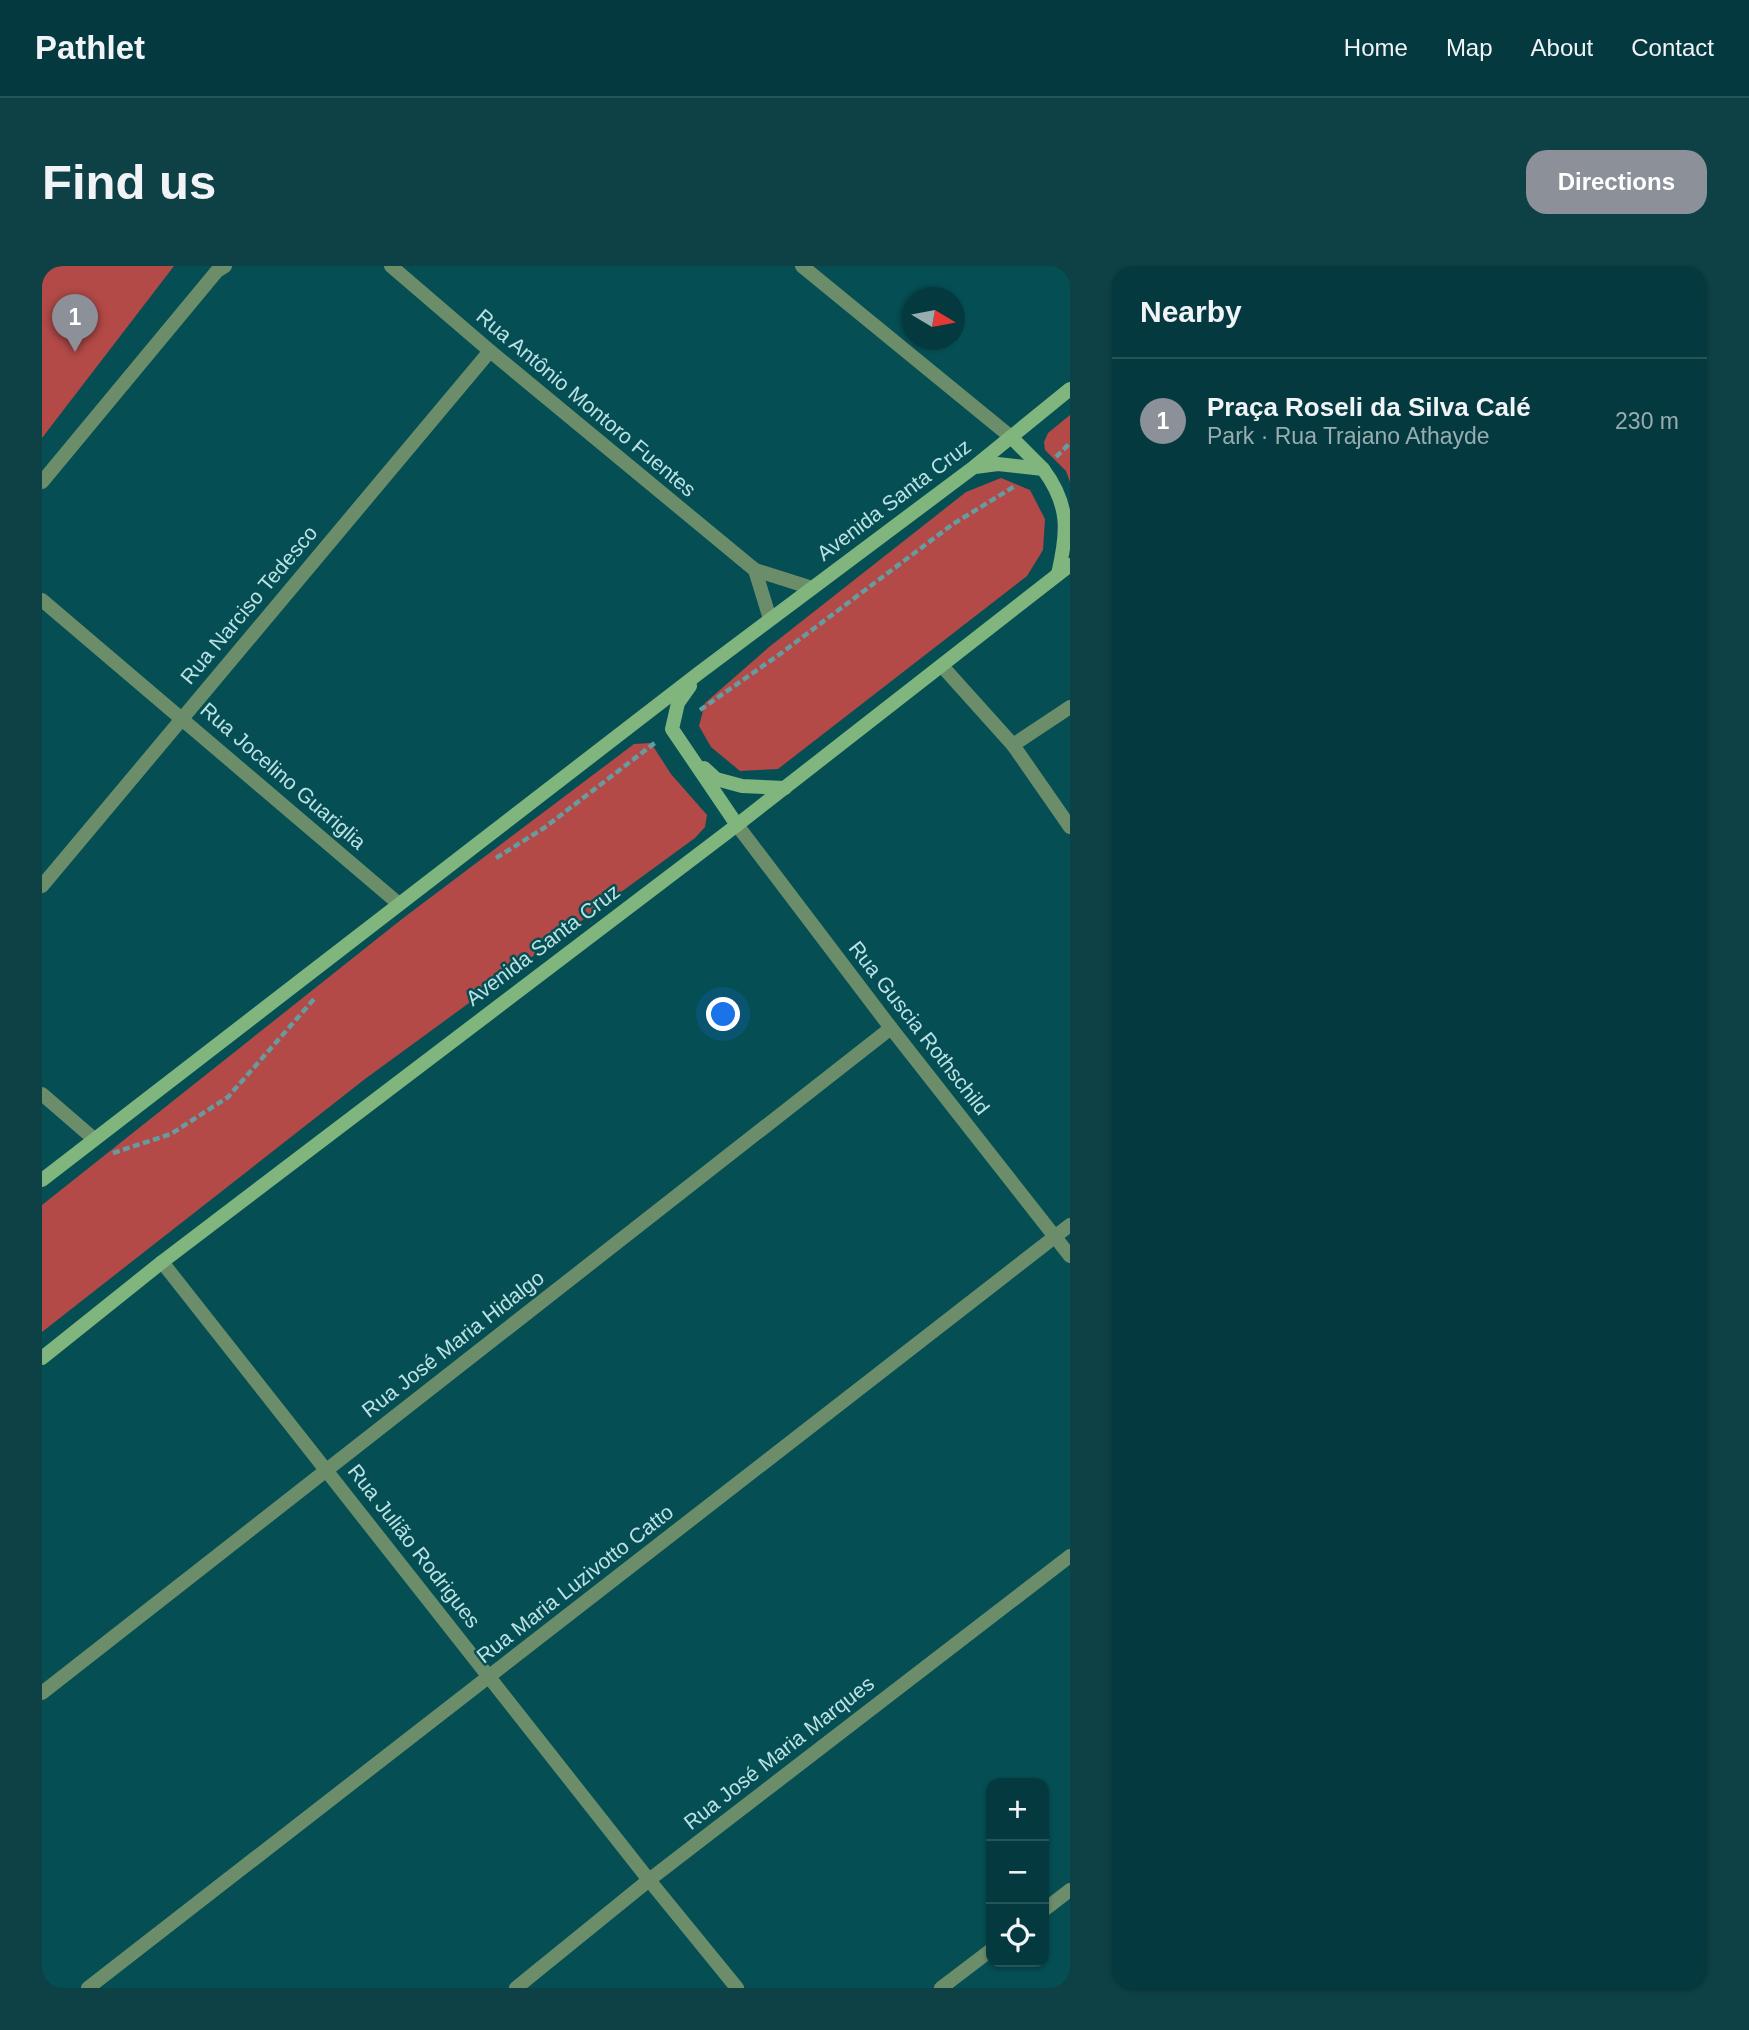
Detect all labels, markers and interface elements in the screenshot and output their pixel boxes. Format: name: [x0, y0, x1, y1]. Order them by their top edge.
text: Pathlet: [35, 29, 145, 66]
text: Home: [1344, 34, 1408, 61]
text: Map: [1446, 34, 1493, 61]
text: About: [1531, 34, 1593, 61]
text: Contact: [1631, 34, 1714, 61]
button: Directions: [1526, 150, 1707, 214]
text: Find us: [42, 155, 216, 209]
north arrow: [902, 287, 965, 350]
pin: 1: [52, 294, 98, 352]
text: Nearby: [1140, 295, 1242, 328]
street label: Rua Antônio Montoro Fuentes: [472, 304, 701, 501]
text: Praça Roseli da Silva Calé: [1207, 392, 1531, 422]
text: 1: [1157, 408, 1169, 434]
text: 230 m: [1615, 408, 1679, 434]
text: Park · Rua Trajano Athayde: [1207, 423, 1490, 449]
street label: Avenida Santa Cruz: [812, 434, 975, 565]
street label: Rua Narciso Tedesco: [176, 521, 321, 688]
street label: Rua Jocelino Guariglia: [196, 698, 371, 854]
street label: Avenida Santa Cruz: [461, 879, 624, 1010]
street label: Rua Guscia Rothschild: [845, 936, 994, 1119]
your location: [706, 997, 740, 1031]
street label: Rua José Maria Hidalgo: [357, 1266, 548, 1422]
street label: Rua Julião Rodrigues: [344, 1459, 485, 1632]
street label: Rua Maria Luzivotto Catto: [472, 1500, 677, 1667]
street label: Rua José Maria Marques: [679, 1671, 878, 1834]
map controls: [986, 1778, 1049, 1967]
button: +: [986, 1778, 1049, 1841]
button: −: [986, 1841, 1049, 1904]
button: locate: [986, 1904, 1049, 1967]

